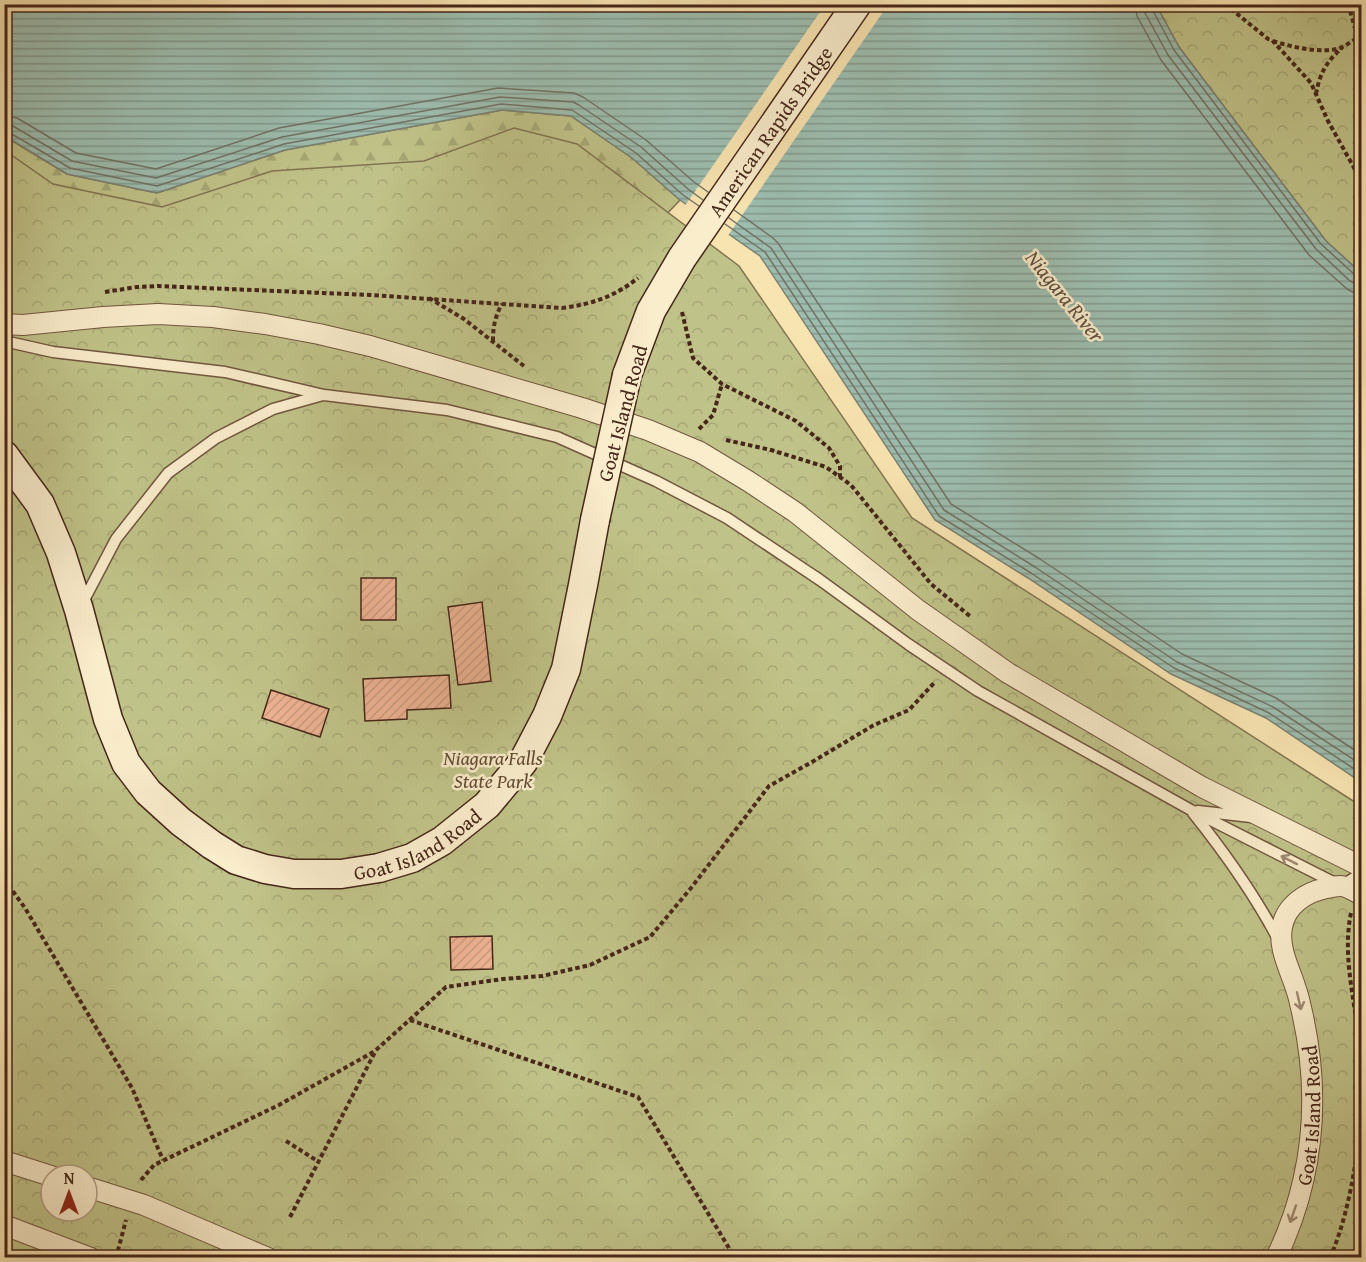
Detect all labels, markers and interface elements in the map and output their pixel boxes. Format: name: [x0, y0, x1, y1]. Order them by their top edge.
street label: American Rapids Bridge: [700, 40, 839, 222]
water label: Niagara River: [1018, 243, 1113, 350]
street label: Goat Island Road: [590, 341, 654, 484]
park label: Niagara Falls State Park: [442, 743, 543, 795]
street label: Goat Island Road: [352, 801, 487, 886]
one-way arrow: [1280, 853, 1298, 865]
one-way arrow: [1294, 992, 1306, 1011]
street label: Goat Island Road: [1288, 1043, 1327, 1188]
north arrow: [39, 1163, 99, 1223]
text: N: [64, 1166, 75, 1190]
one-way arrow: [1287, 1204, 1298, 1223]

